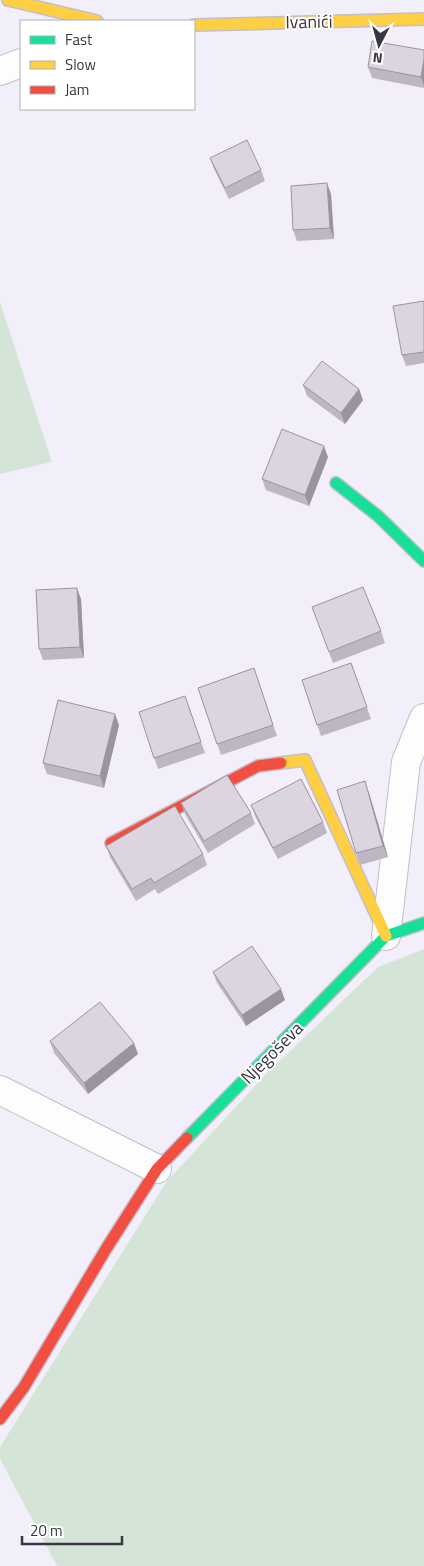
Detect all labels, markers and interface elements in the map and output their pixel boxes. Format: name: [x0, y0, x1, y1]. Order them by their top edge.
street label: Ivanići: [285, 8, 333, 35]
legend: [20, 20, 195, 110]
north arrow: [354, 20, 404, 70]
text: Fast: [65, 28, 93, 51]
text: N: [372, 47, 384, 69]
text: Slow: [65, 53, 96, 76]
text: Jam: [65, 78, 89, 101]
street label: Njegoševa: [234, 1015, 309, 1090]
scale bar: [22, 1514, 122, 1546]
text: 20 m: [30, 1519, 63, 1542]

